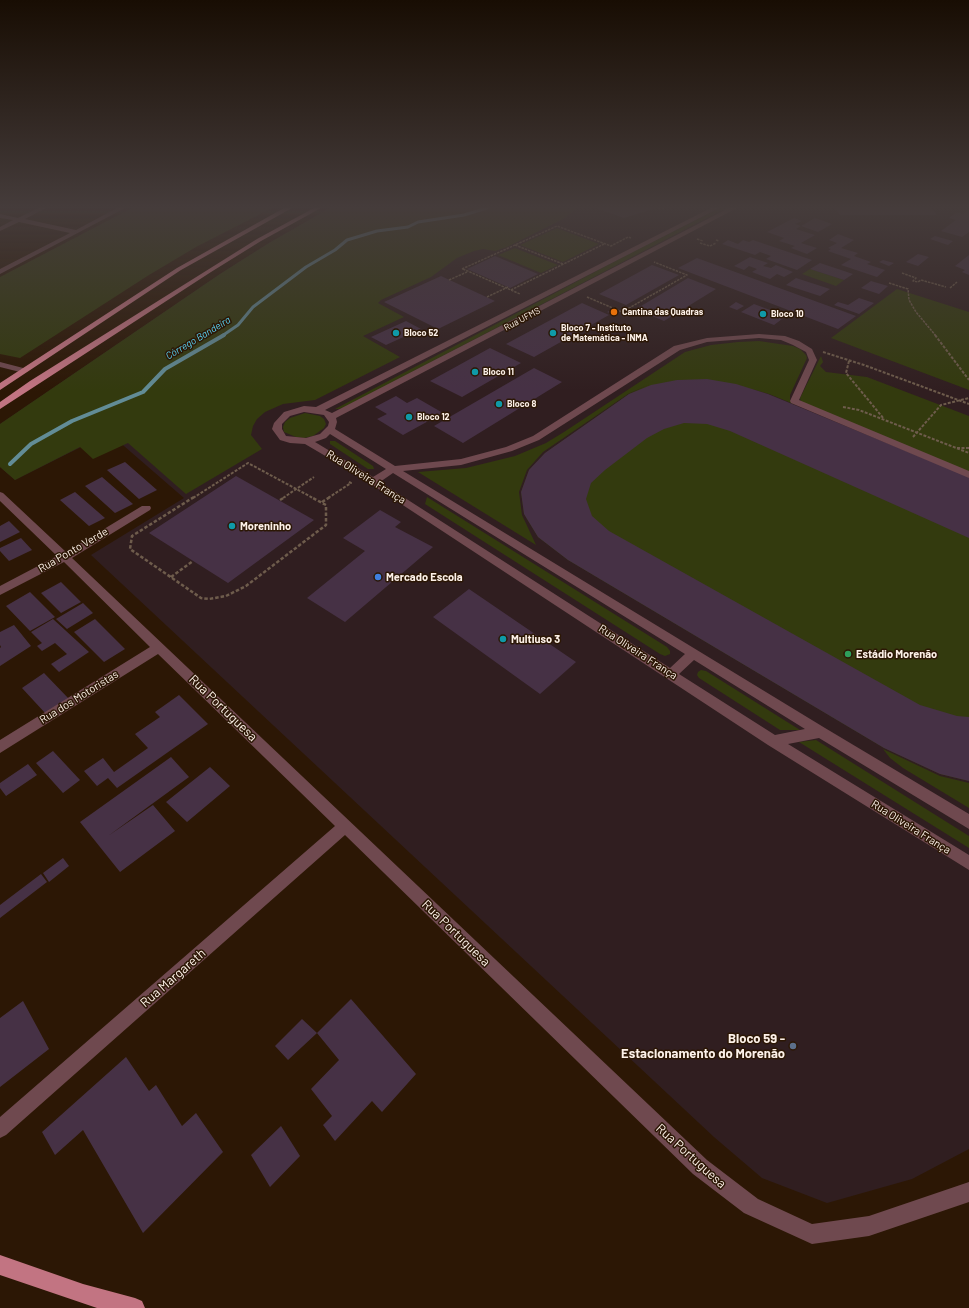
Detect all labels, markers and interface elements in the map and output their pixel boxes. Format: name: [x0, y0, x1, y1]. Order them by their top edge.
street label: Rua UFMS: [502, 305, 542, 333]
marker: Cantina das Quadras: [609, 307, 619, 317]
place label: Cantina das Quadras: [622, 307, 703, 317]
marker: Bloco 10: [758, 309, 768, 319]
place label: Bloco 10: [771, 309, 804, 319]
water label: Córrego Bandeira: [163, 314, 233, 362]
place label: Bloco 7 - Instituto de Matemática - INMA: [561, 323, 648, 344]
marker: Bloco 52: [391, 328, 401, 338]
place label: Bloco 52: [404, 328, 438, 338]
marker: Bloco 7 - Instituto de Matemática - INMA: [548, 328, 558, 338]
marker: Bloco 11: [470, 367, 480, 377]
place label: Bloco 11: [483, 367, 514, 377]
marker: Bloco 8: [494, 399, 504, 409]
place label: Bloco 8: [507, 399, 536, 409]
marker: Bloco 12: [404, 412, 414, 422]
place label: Bloco 12: [417, 412, 450, 422]
street label: Rua Oliveira França: [324, 447, 408, 507]
place label: Moreninho: [240, 519, 291, 533]
marker: Moreninho: [227, 521, 237, 531]
street label: Rua Ponto Verde: [36, 525, 110, 575]
place label: Mercado Escola: [386, 570, 463, 584]
marker: Mercado Escola: [373, 572, 383, 582]
street label: Rua Oliveira França: [596, 622, 680, 682]
place label: Multiuso 3: [511, 632, 560, 646]
marker: Multiuso 3: [498, 634, 508, 644]
place label: Estádio Morenão: [856, 647, 937, 661]
marker: Estádio Morenão: [843, 649, 853, 659]
street label: Rua dos Motoristas: [37, 667, 121, 727]
street label: Rua Portuguesa: [186, 671, 260, 745]
street label: Rua Oliveira França: [869, 797, 953, 857]
street label: Rua Portuguesa: [419, 896, 493, 970]
street label: Rua Margareth: [137, 945, 209, 1011]
place label: Bloco 59 - Estacionamento do Morenão: [621, 1031, 785, 1062]
marker: Bloco 59 - Estacionamento do Morenão: [788, 1041, 798, 1051]
street label: Rua Portuguesa: [653, 1120, 729, 1192]

